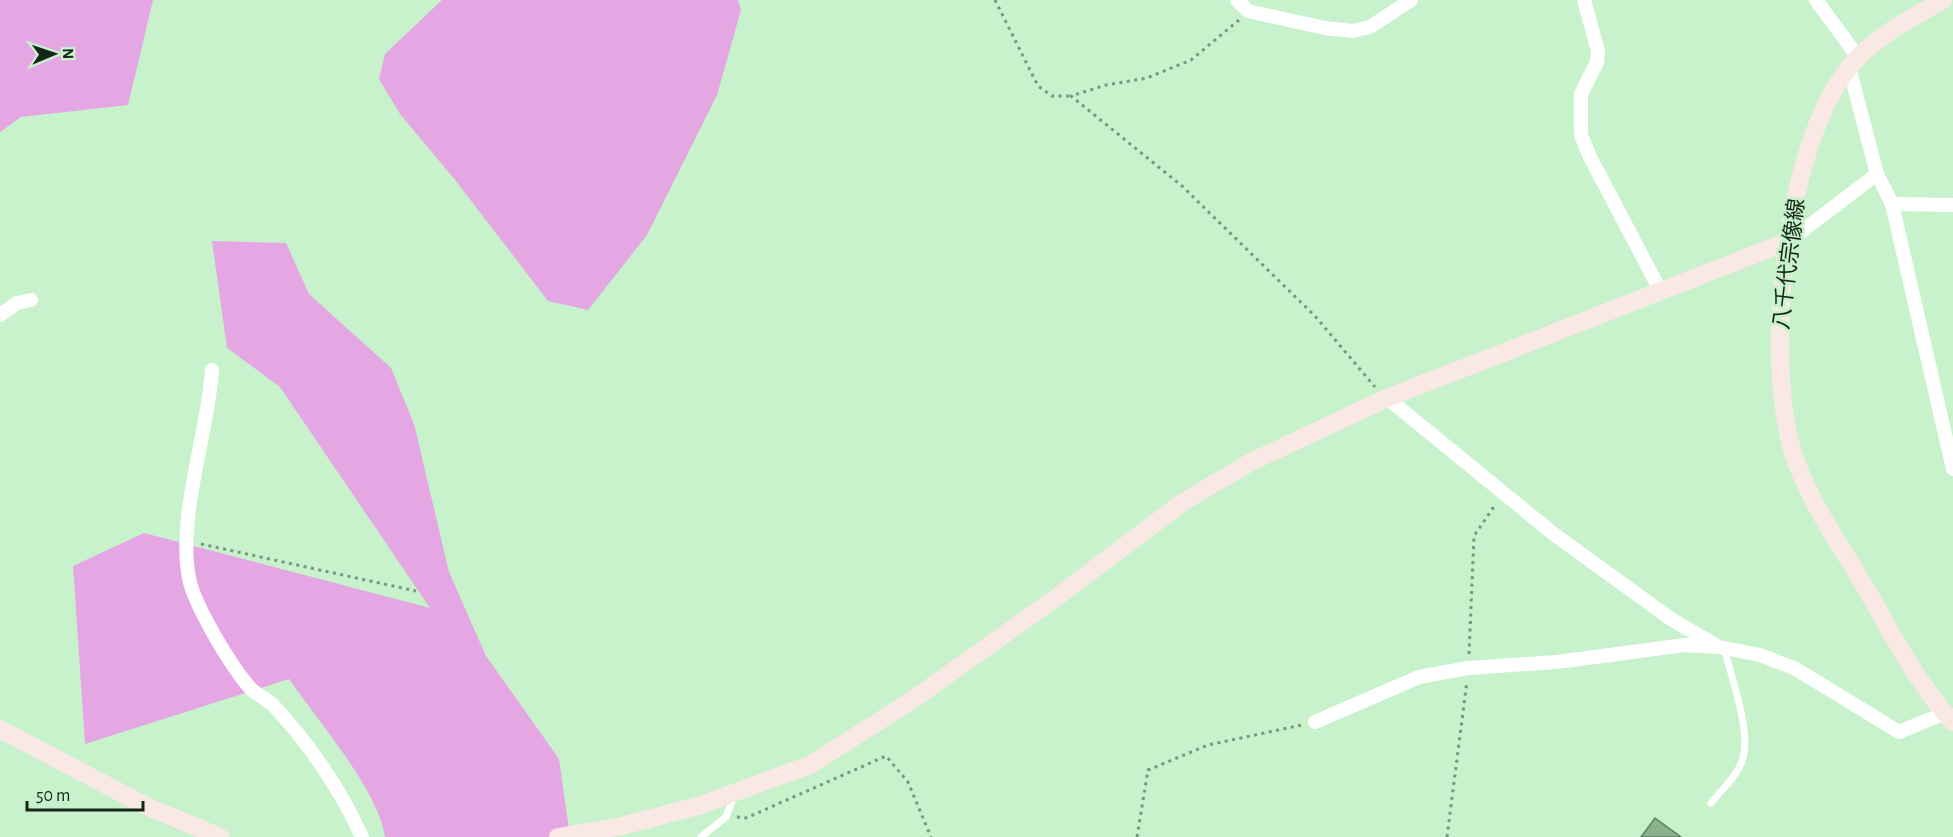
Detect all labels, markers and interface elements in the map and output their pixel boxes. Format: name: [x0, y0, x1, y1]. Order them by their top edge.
north arrow: [24, 24, 84, 84]
text: N: [60, 48, 76, 59]
street label: 八千代宗像線: [1769, 197, 1808, 331]
scale bar: [27, 774, 142, 812]
text: 50 m: [36, 787, 70, 805]

